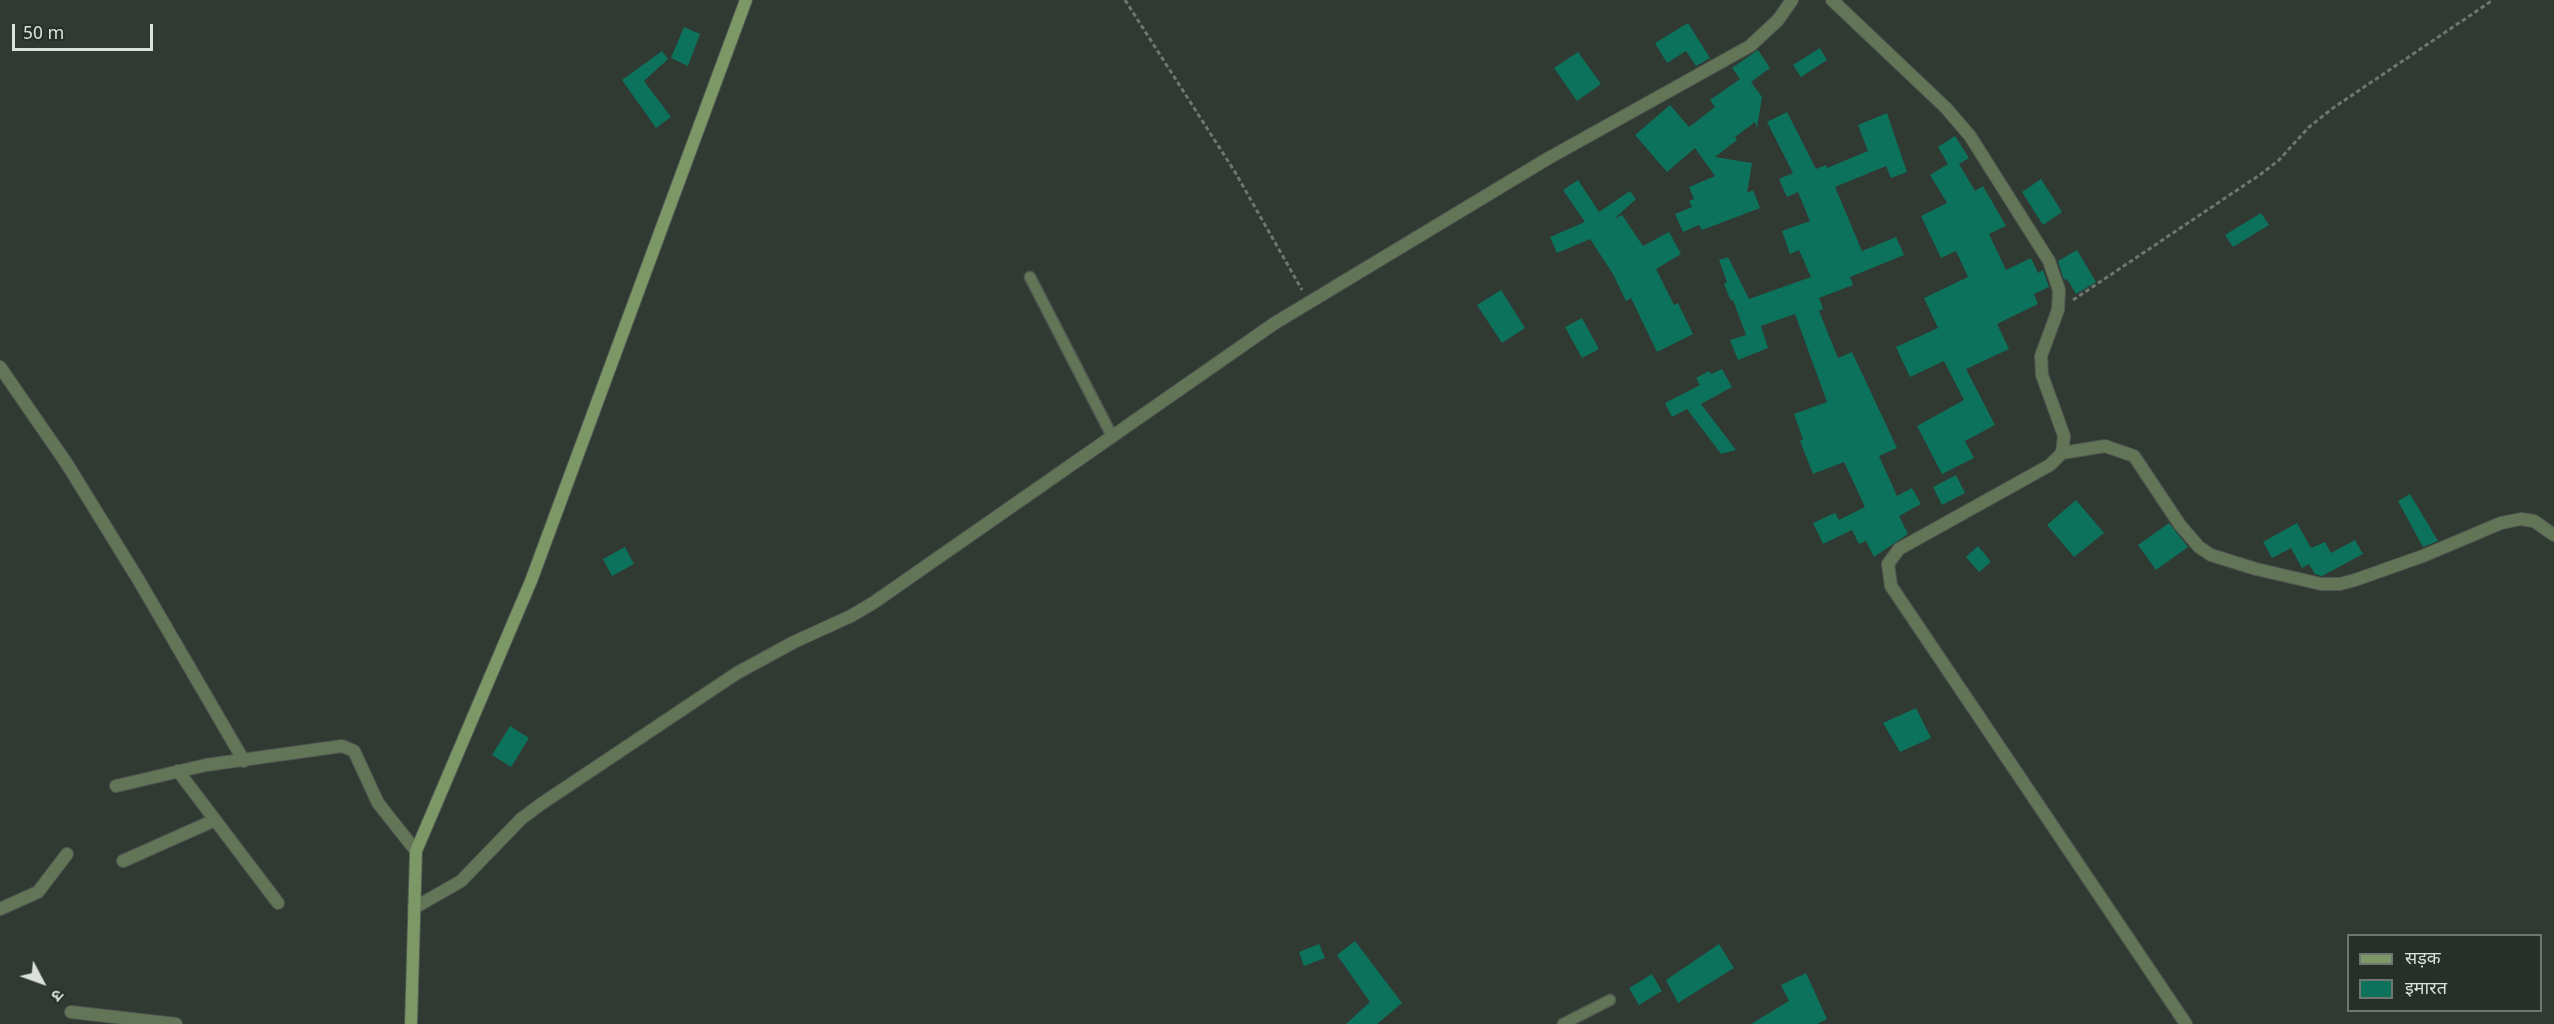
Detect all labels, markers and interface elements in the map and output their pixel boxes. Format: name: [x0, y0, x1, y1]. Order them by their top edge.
scale bar: [15, 12, 156, 50]
text: 50 m: [23, 23, 64, 46]
legend: [2347, 934, 2542, 1012]
text: सड़क: [2405, 948, 2441, 971]
north arrow: [12, 952, 72, 1012]
text: इमारत: [2405, 978, 2447, 1001]
text: उ: [45, 984, 67, 1005]

